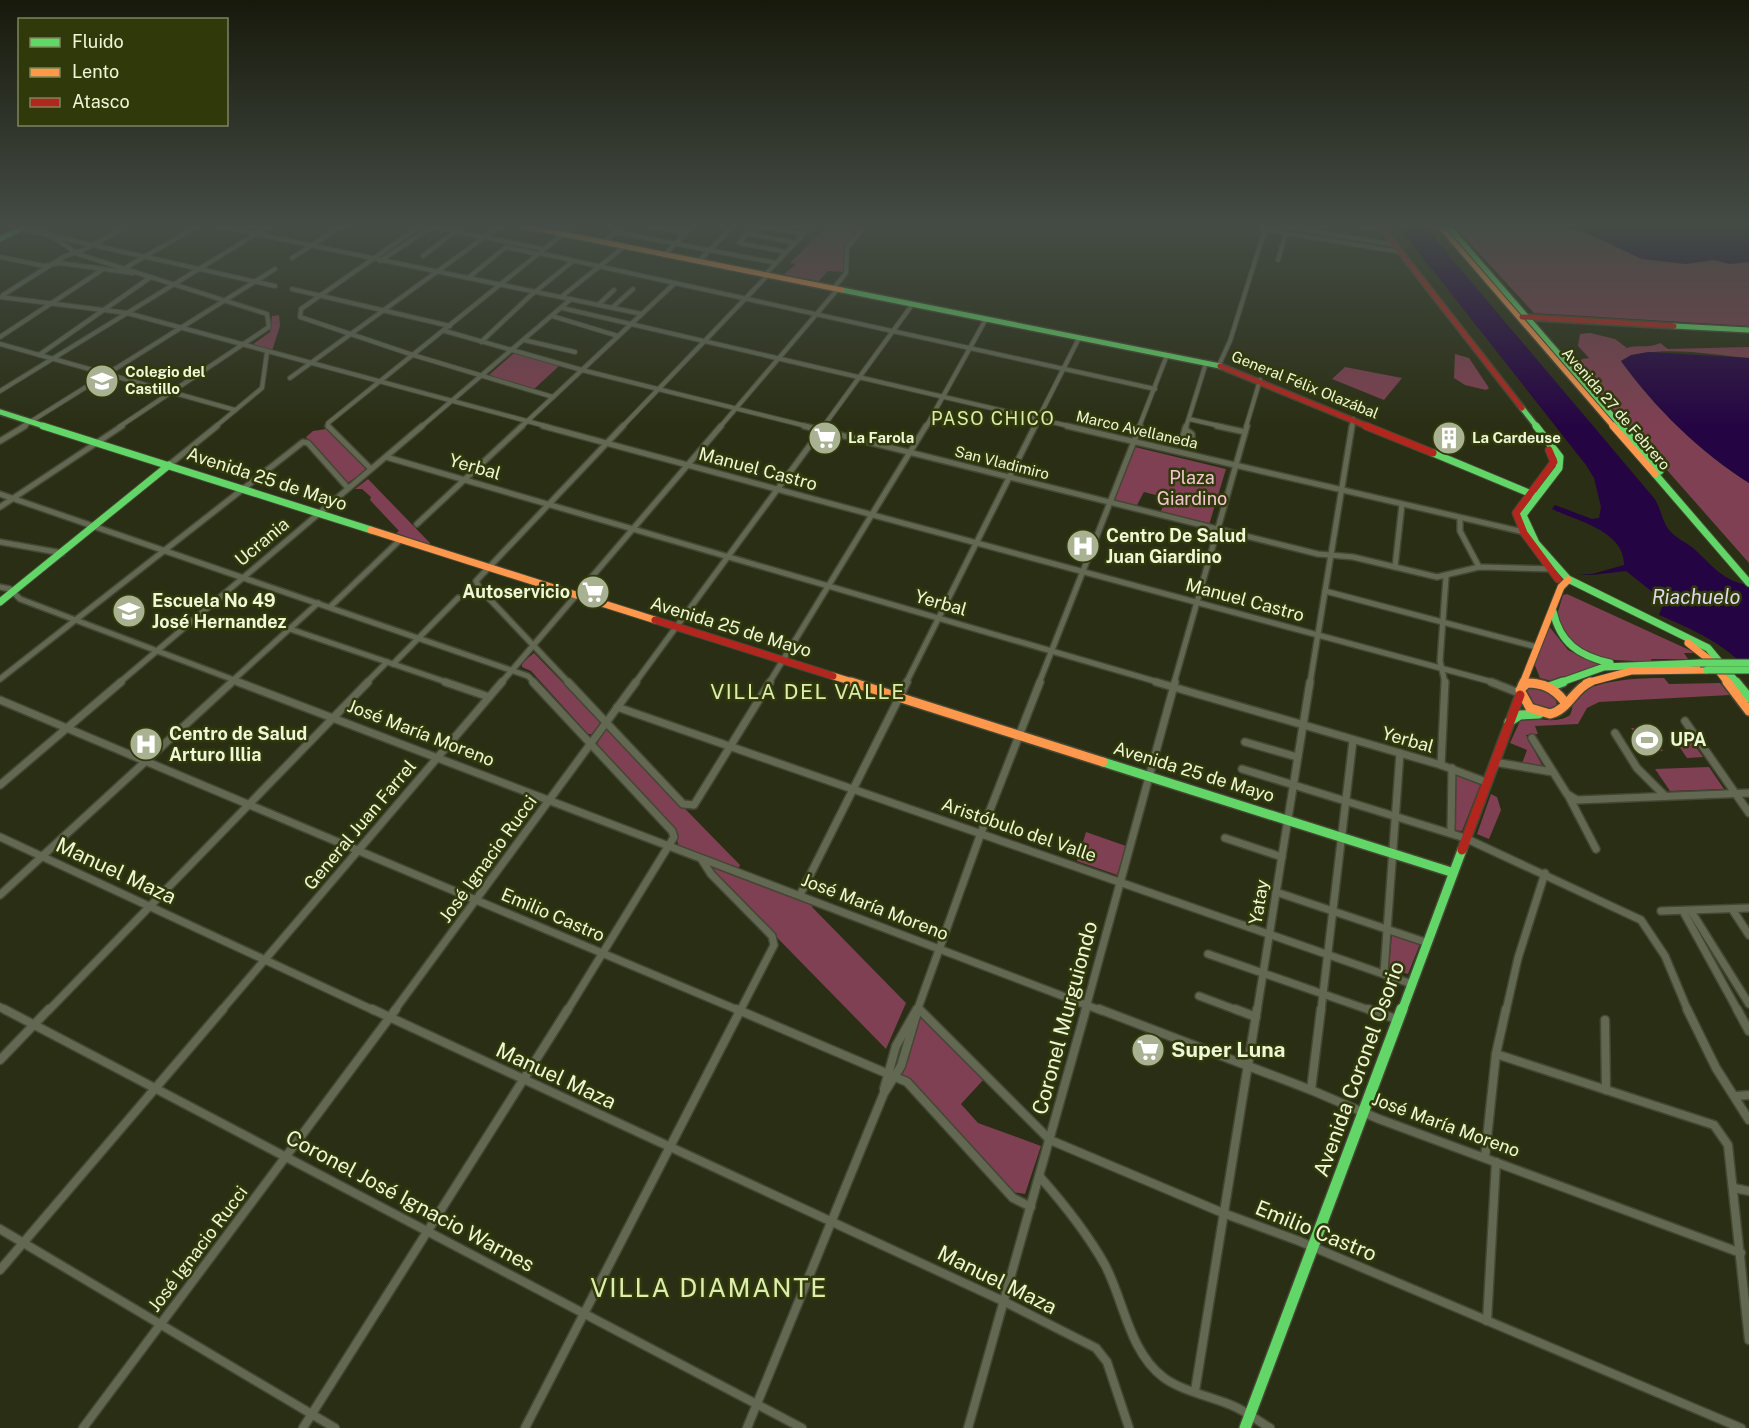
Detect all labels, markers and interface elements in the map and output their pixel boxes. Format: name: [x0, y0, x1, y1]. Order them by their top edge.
legend: [18, 18, 228, 126]
text: Fluido: [72, 31, 124, 52]
text: Lento: [72, 61, 119, 82]
text: Atasco: [72, 91, 130, 112]
street label: Avenida 27 de Febrero: [1559, 344, 1674, 473]
street label: General Félix Olazábal: [1229, 347, 1381, 422]
school or university icon: Colegio del Castillo: [84, 363, 120, 399]
place label: Colegio del Castillo: [125, 363, 206, 397]
street label: Marco Avellaneda: [1075, 407, 1200, 452]
district label: PASO CHICO: [931, 408, 1055, 429]
supermarket icon: La Farola: [807, 420, 843, 456]
building icon: La Cardeuse: [1431, 420, 1467, 456]
place label: La Farola: [848, 429, 914, 446]
place label: La Cardeuse: [1472, 429, 1561, 446]
street label: Avenida 25 de Mayo: [184, 443, 350, 514]
street label: Manuel Castro: [697, 443, 820, 494]
street label: San Vladimiro: [953, 443, 1051, 482]
street label: Yerbal: [447, 449, 504, 484]
park label: Plaza Giardino: [1157, 467, 1227, 509]
street label: Ucrania: [231, 513, 293, 570]
place label: Centro De Salud Juan Giardino: [1106, 525, 1246, 567]
hospital icon: Centro De Salud Juan Giardino: [1065, 528, 1101, 564]
supermarket icon: Autoservicio: [575, 574, 611, 610]
street label: Manuel Castro: [1184, 574, 1307, 625]
place label: Autoservicio: [462, 581, 570, 602]
street label: Yerbal: [913, 585, 970, 620]
water label: Riachuelo: [1652, 585, 1740, 609]
place label: Escuela No 49 José Hernandez: [152, 590, 286, 632]
street label: Avenida 25 de Mayo: [648, 592, 814, 661]
school or university icon: Escuela No 49 José Hernandez: [111, 593, 147, 629]
district label: VILLA DEL VALLE: [710, 679, 906, 704]
street label: José María Moreno: [345, 695, 498, 770]
street label: Yerbal: [1380, 722, 1437, 757]
sports icon: UPA: [1629, 722, 1665, 758]
place label: Centro de Salud Arturo Illia: [169, 723, 307, 765]
hospital icon: Centro de Salud Arturo Illia: [128, 726, 164, 762]
place label: UPA: [1670, 729, 1707, 750]
street label: Avenida 25 de Mayo: [1111, 737, 1277, 806]
street label: General Juan Farrel: [299, 756, 420, 894]
street label: José Ignacio Rucci: [434, 791, 541, 926]
street label: Aristóbulo del Valle: [939, 793, 1099, 866]
street label: Manuel Maza: [52, 832, 180, 909]
street label: José María Moreno: [799, 869, 952, 944]
street label: Yatay: [1245, 877, 1272, 926]
street label: Emilio Castro: [498, 883, 608, 946]
street label: Coronel Murguiondo: [1027, 918, 1102, 1117]
street label: Avenida Coronel Osorio: [1308, 958, 1409, 1180]
supermarket icon: Super Luna: [1130, 1032, 1166, 1068]
street label: Manuel Maza: [492, 1037, 620, 1114]
place label: Super Luna: [1171, 1037, 1285, 1062]
street label: José María Moreno: [1369, 1088, 1523, 1161]
street label: Coronel José Ignacio Warnes: [282, 1124, 539, 1277]
street label: José Ignacio Rucci: [143, 1182, 252, 1316]
street label: Emilio Castro: [1252, 1195, 1381, 1266]
street label: Manuel Maza: [933, 1240, 1061, 1319]
district label: VILLA DIAMANTE: [590, 1272, 828, 1303]

